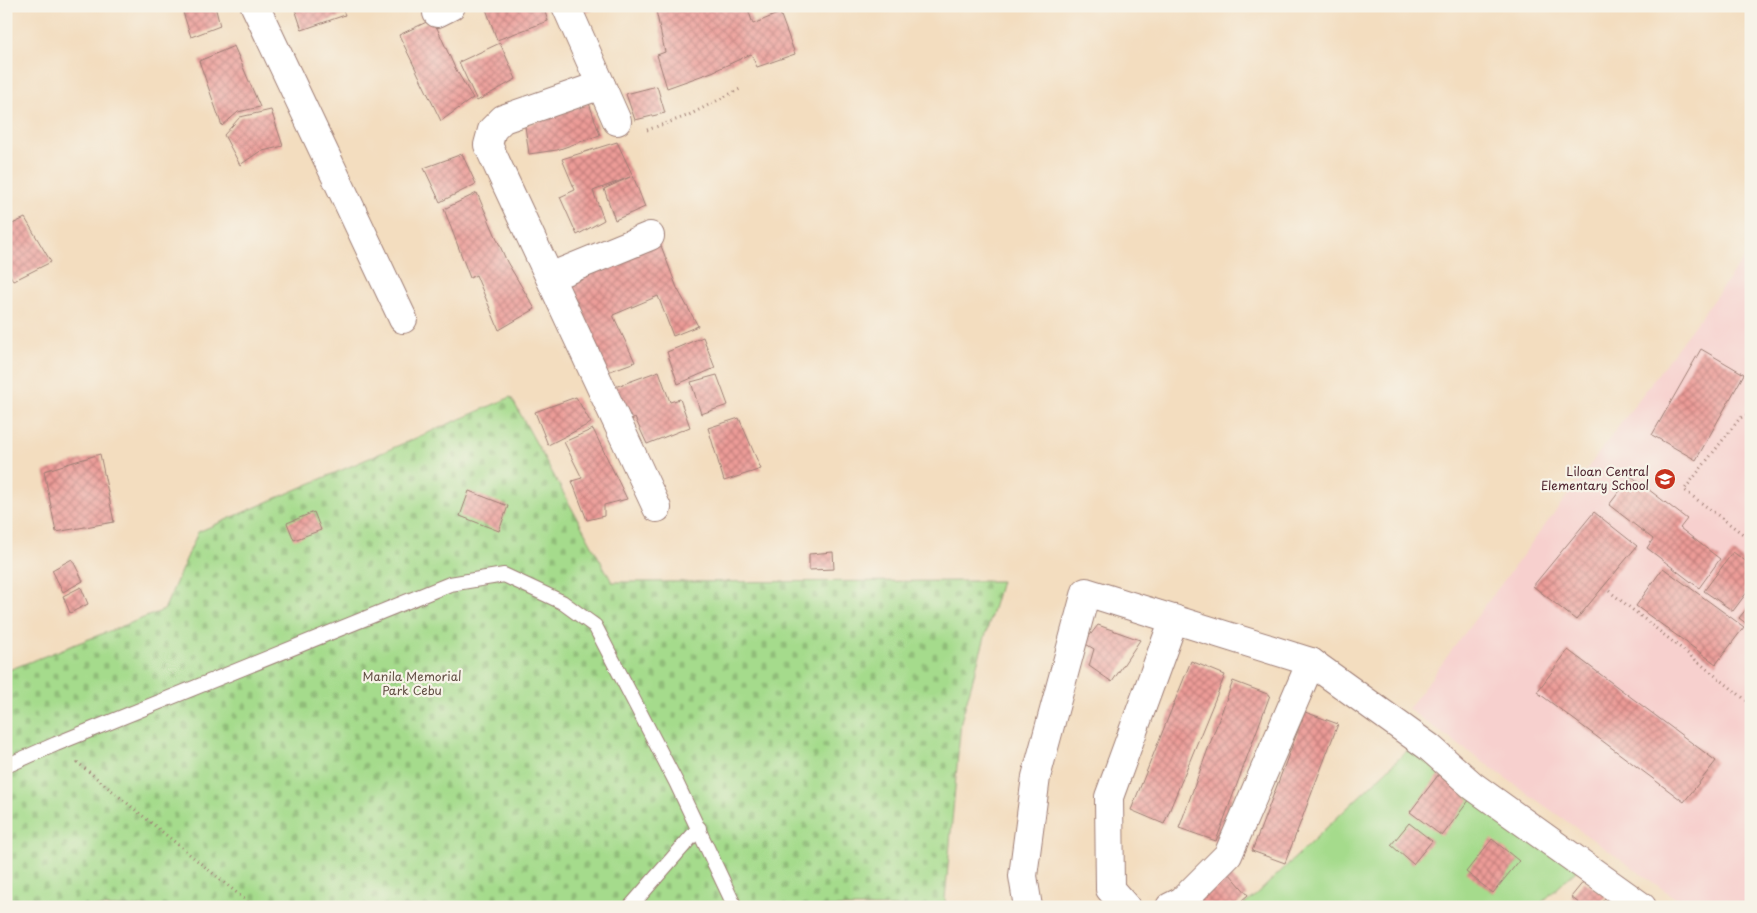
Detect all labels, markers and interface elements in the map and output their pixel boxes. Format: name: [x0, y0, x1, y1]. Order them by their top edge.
place label: Liloan Central Elementary School: [1541, 462, 1649, 494]
school or university icon: Liloan Central Elementary School: [1653, 467, 1677, 491]
park label: Manila Memorial Park Cebu: [362, 667, 462, 699]

